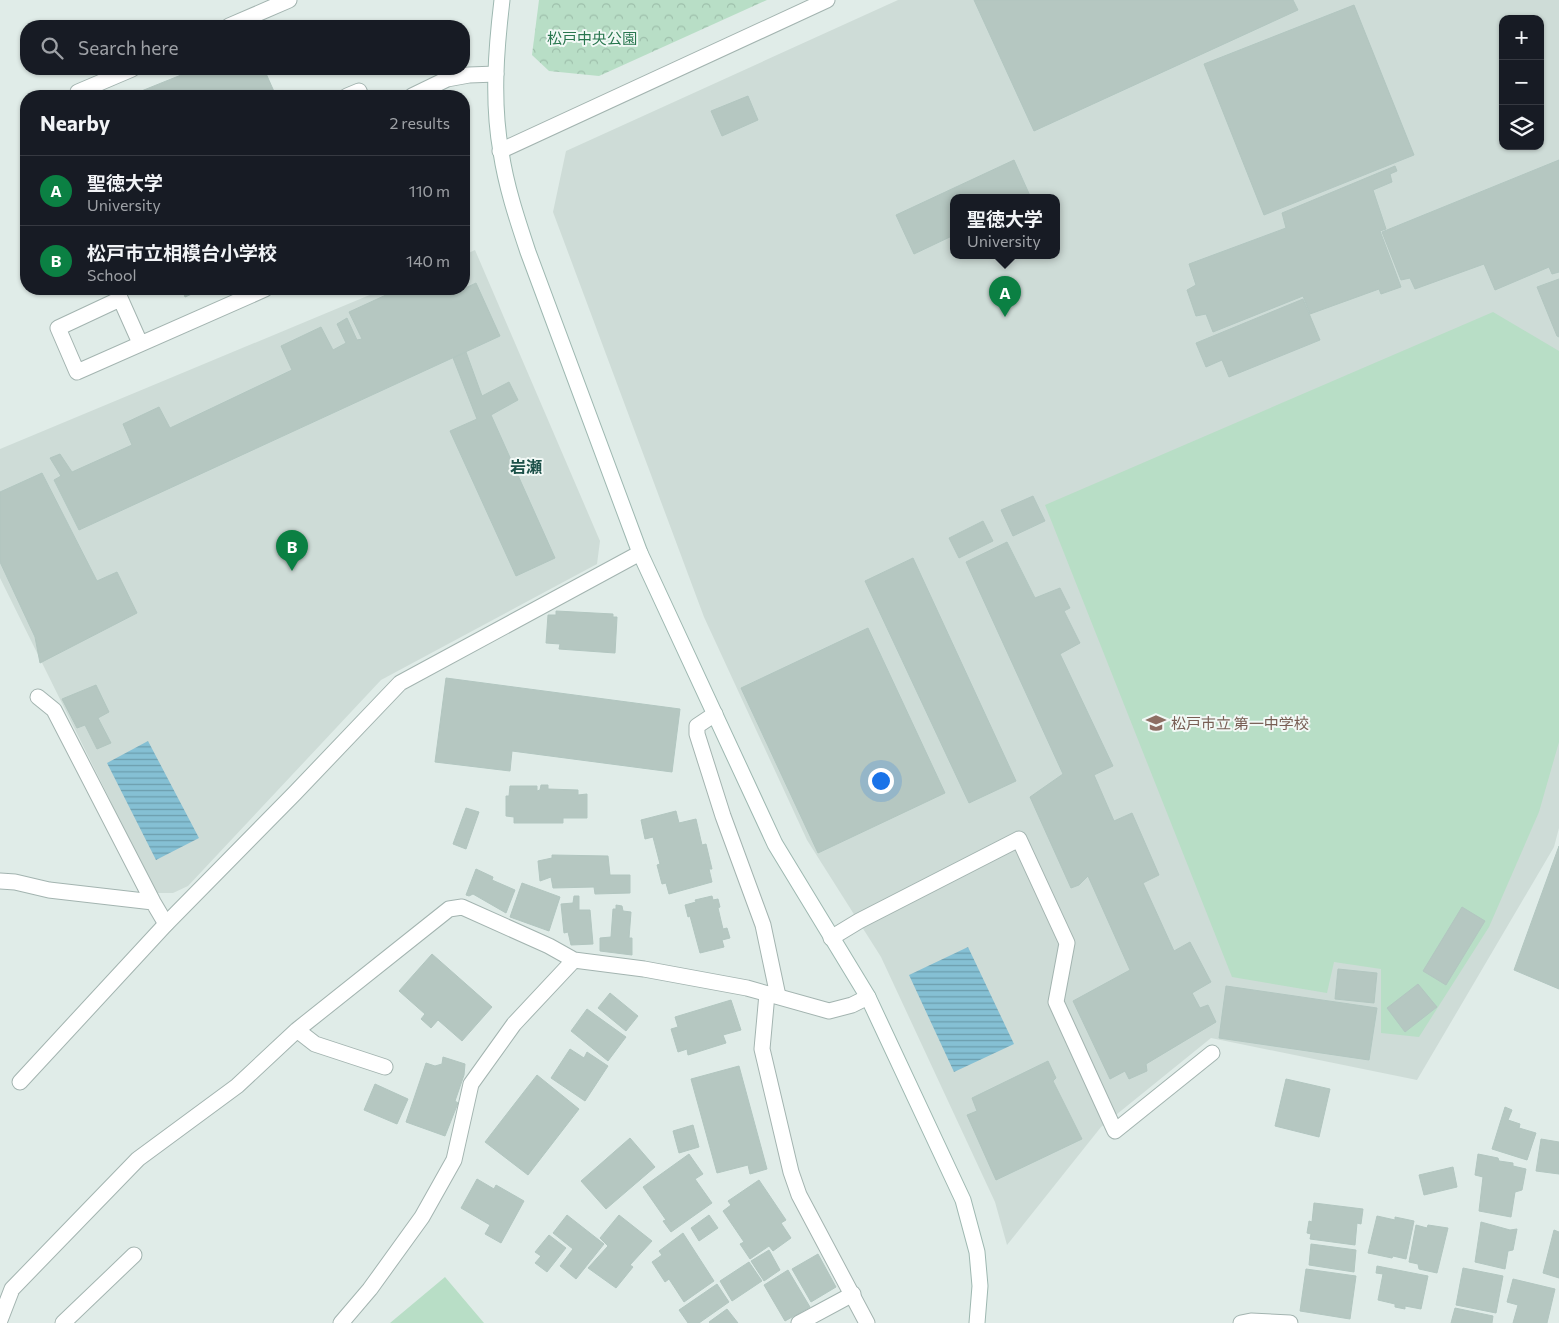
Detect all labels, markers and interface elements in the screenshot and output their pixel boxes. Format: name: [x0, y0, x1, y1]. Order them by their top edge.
map controls: [1499, 15, 1544, 150]
button: +: [1499, 15, 1544, 60]
search box: [20, 20, 470, 75]
park label: 松戸中央公園: [547, 29, 637, 47]
icon: search: [38, 34, 66, 62]
text: Search here: [78, 36, 178, 59]
button: −: [1499, 60, 1544, 105]
button: layers: [1499, 105, 1544, 150]
text: Nearby: [40, 110, 110, 135]
text: 2 results: [389, 113, 450, 132]
text: 聖徳大学: [87, 171, 163, 194]
text: A: [50, 181, 62, 200]
text: 110 m: [409, 181, 450, 200]
popup: [950, 194, 1060, 259]
text: University: [87, 195, 161, 214]
text: 聖徳大学: [967, 207, 1043, 230]
text: University: [967, 231, 1041, 250]
text: 松戸市立相模台小学校: [87, 241, 277, 264]
text: B: [51, 251, 61, 270]
text: 140 m: [406, 251, 450, 270]
text: School: [87, 265, 137, 284]
pin: A: [989, 276, 1021, 317]
district label: 岩瀬: [510, 457, 542, 476]
pin: B: [276, 530, 308, 571]
school or university icon: 松戸市立 第一中学校: [1145, 712, 1167, 734]
place label: 松戸市立 第一中学校: [1171, 714, 1309, 732]
your location: [868, 768, 894, 794]

